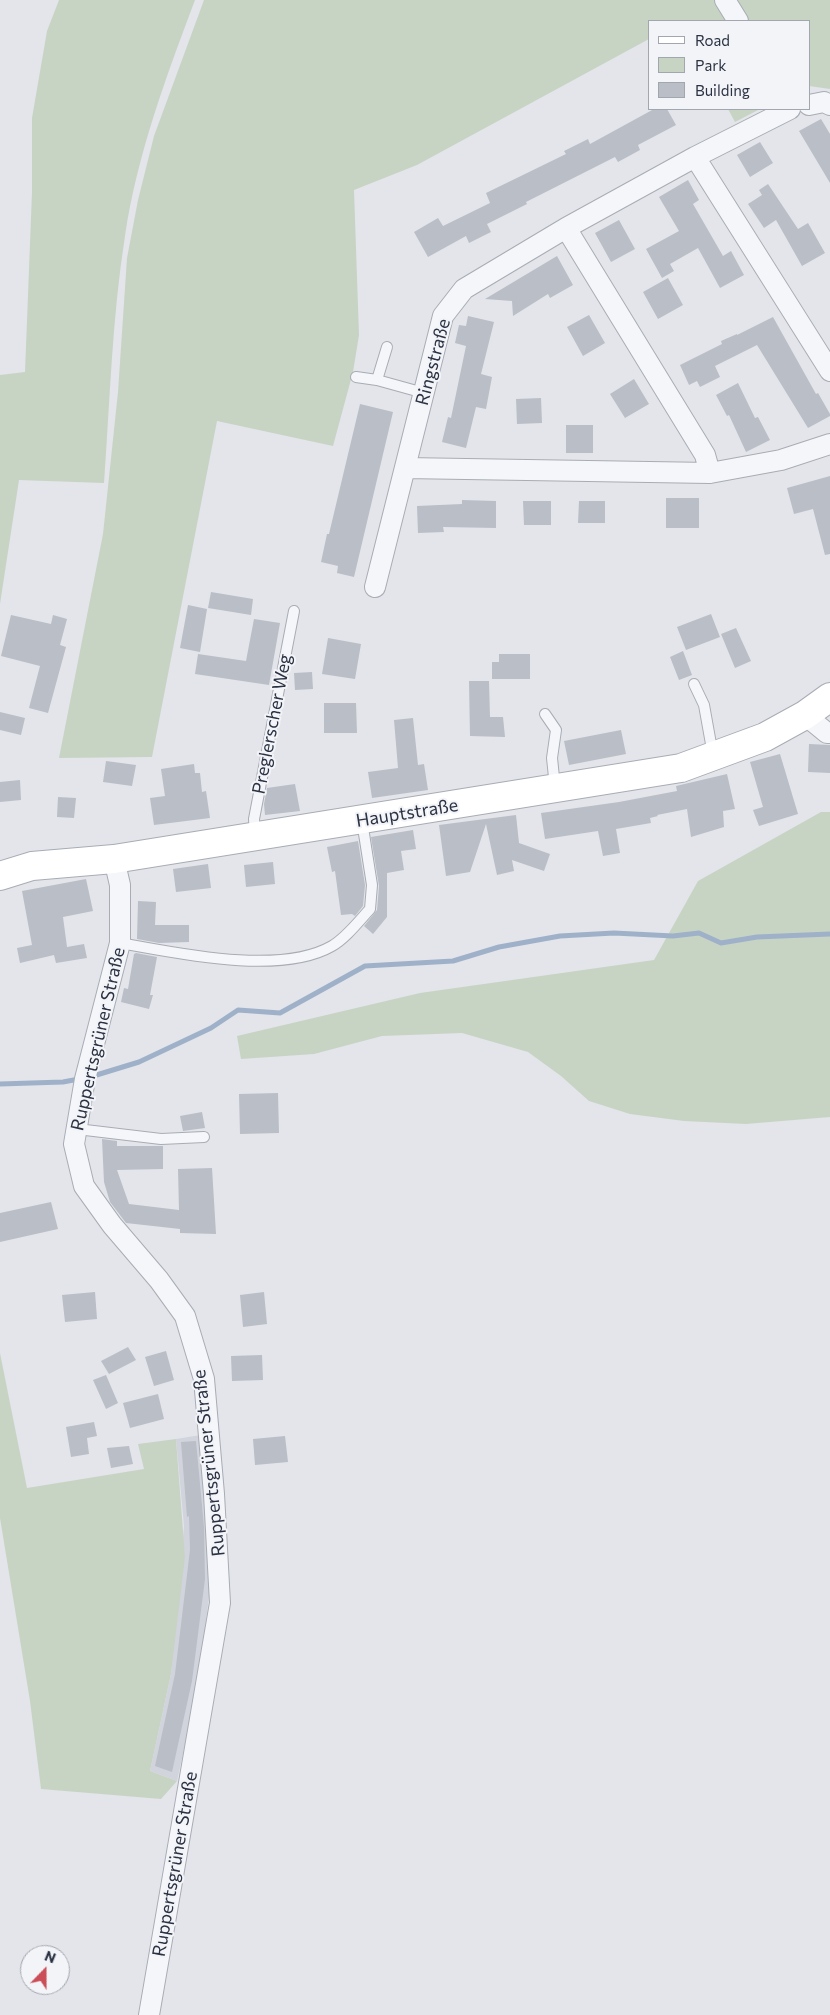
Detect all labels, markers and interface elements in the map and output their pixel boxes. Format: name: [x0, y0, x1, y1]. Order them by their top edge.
legend: [648, 20, 810, 110]
text: Road: [695, 31, 730, 49]
text: Park: [695, 56, 726, 74]
text: Building: [695, 81, 750, 99]
street label: Ringstraße: [411, 316, 455, 408]
street label: Preglerscher Weg: [248, 652, 296, 796]
street label: Hauptstraße: [354, 794, 460, 832]
street label: Ruppertsgrüner Straße: [66, 945, 130, 1133]
street label: Ruppertsgrüner Straße: [188, 1369, 230, 1557]
street label: Ruppertsgrüner Straße: [148, 1770, 202, 1958]
north arrow: [20, 1945, 70, 1995]
text: N: [42, 1947, 58, 1966]

